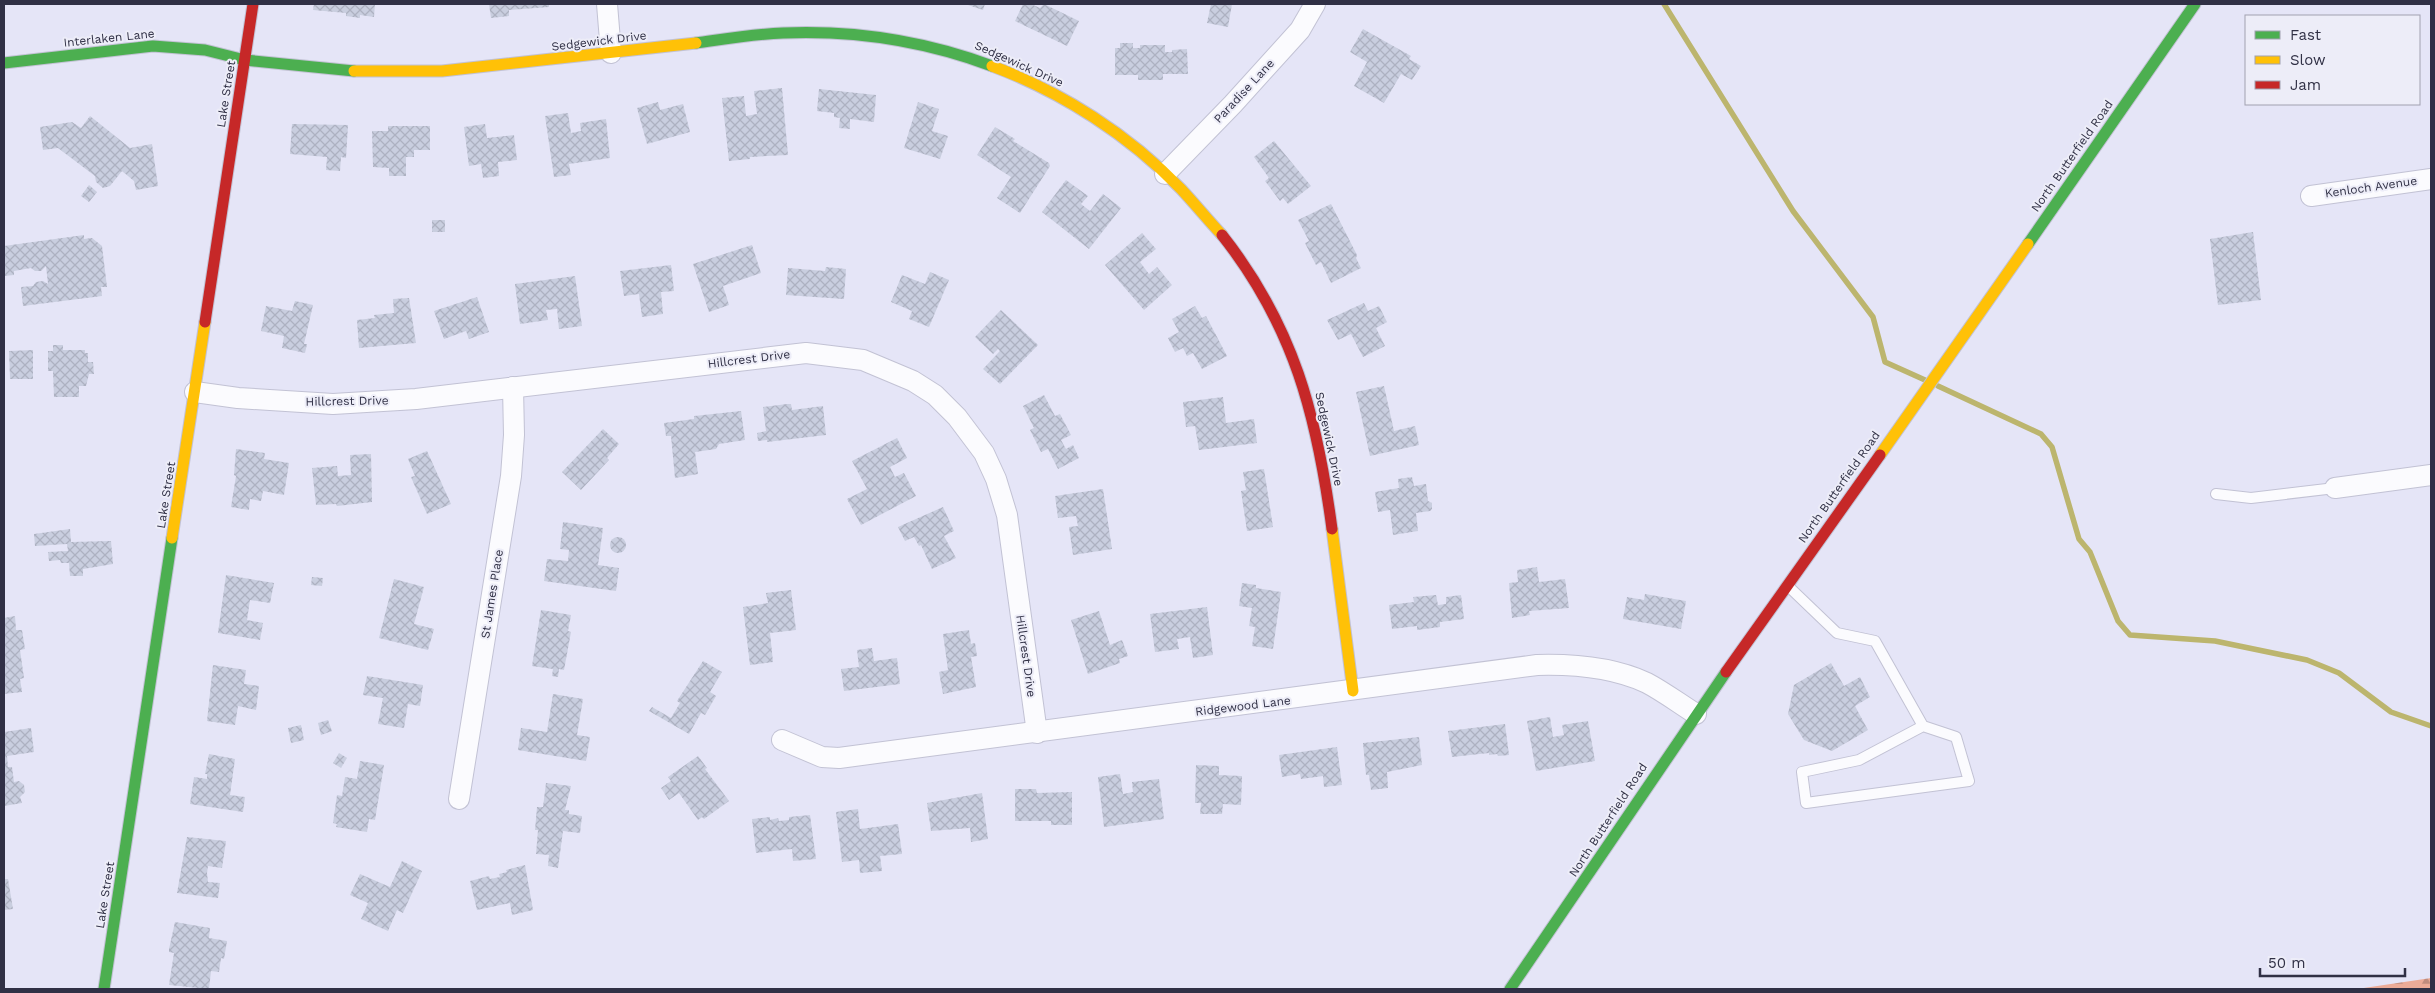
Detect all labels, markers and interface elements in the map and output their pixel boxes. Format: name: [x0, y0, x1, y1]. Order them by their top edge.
legend: [2245, 15, 2420, 105]
street label: Interlaken Lane: [63, 26, 155, 50]
text: Fast: [2290, 26, 2322, 44]
street label: Sedgewick Drive: [551, 28, 647, 54]
street label: Sedgewick Drive: [972, 38, 1066, 90]
text: Slow: [2290, 51, 2326, 69]
street label: Paradise Lane: [1211, 56, 1277, 126]
street label: Lake Street: [214, 59, 238, 129]
text: Jam: [2290, 76, 2321, 94]
street label: North Butterfield Road: [2028, 98, 2116, 214]
street label: Kenloch Avenue: [2324, 174, 2418, 200]
street label: Hillcrest Drive: [707, 347, 791, 371]
street label: Sedgewick Drive: [1312, 391, 1346, 487]
street label: Hillcrest Drive: [305, 393, 389, 409]
street label: North Butterfield Road: [1795, 429, 1883, 545]
street label: Lake Street: [154, 460, 178, 530]
street label: St James Place: [478, 548, 506, 640]
street label: Hillcrest Drive: [1013, 614, 1039, 698]
street label: Ridgewood Lane: [1195, 693, 1292, 719]
street label: North Butterfield Road: [1566, 761, 1650, 879]
street label: Lake Street: [93, 860, 117, 930]
scale bar: [2260, 946, 2405, 978]
text: 50 m: [2268, 954, 2305, 972]

